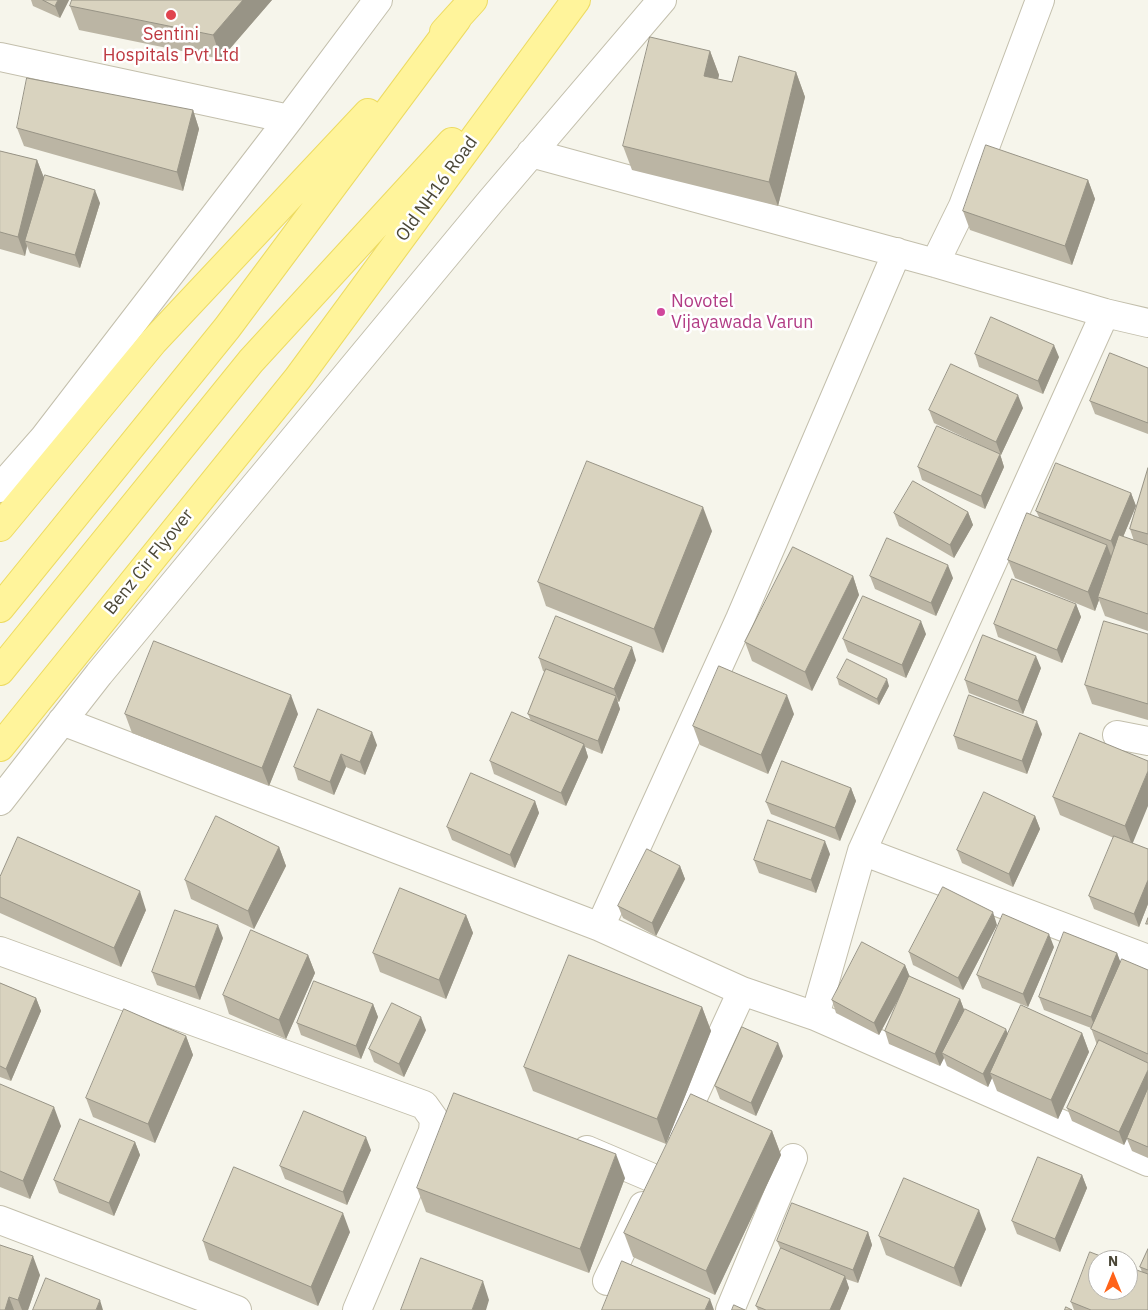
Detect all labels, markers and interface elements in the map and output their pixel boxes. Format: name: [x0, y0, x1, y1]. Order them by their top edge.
marker: Sentini Hospitals Pvt Ltd: [164, 8, 178, 22]
place label: Sentini Hospitals Pvt Ltd: [103, 24, 239, 66]
street label: Old NH16 Road: [392, 132, 482, 246]
place label: Novotel Vijayawada Varun: [671, 291, 813, 334]
marker: Novotel Vijayawada Varun: [655, 306, 667, 318]
street label: Benz Cir Flyover: [100, 505, 198, 619]
north arrow: [1088, 1250, 1138, 1300]
text: N: [1108, 1252, 1118, 1270]

